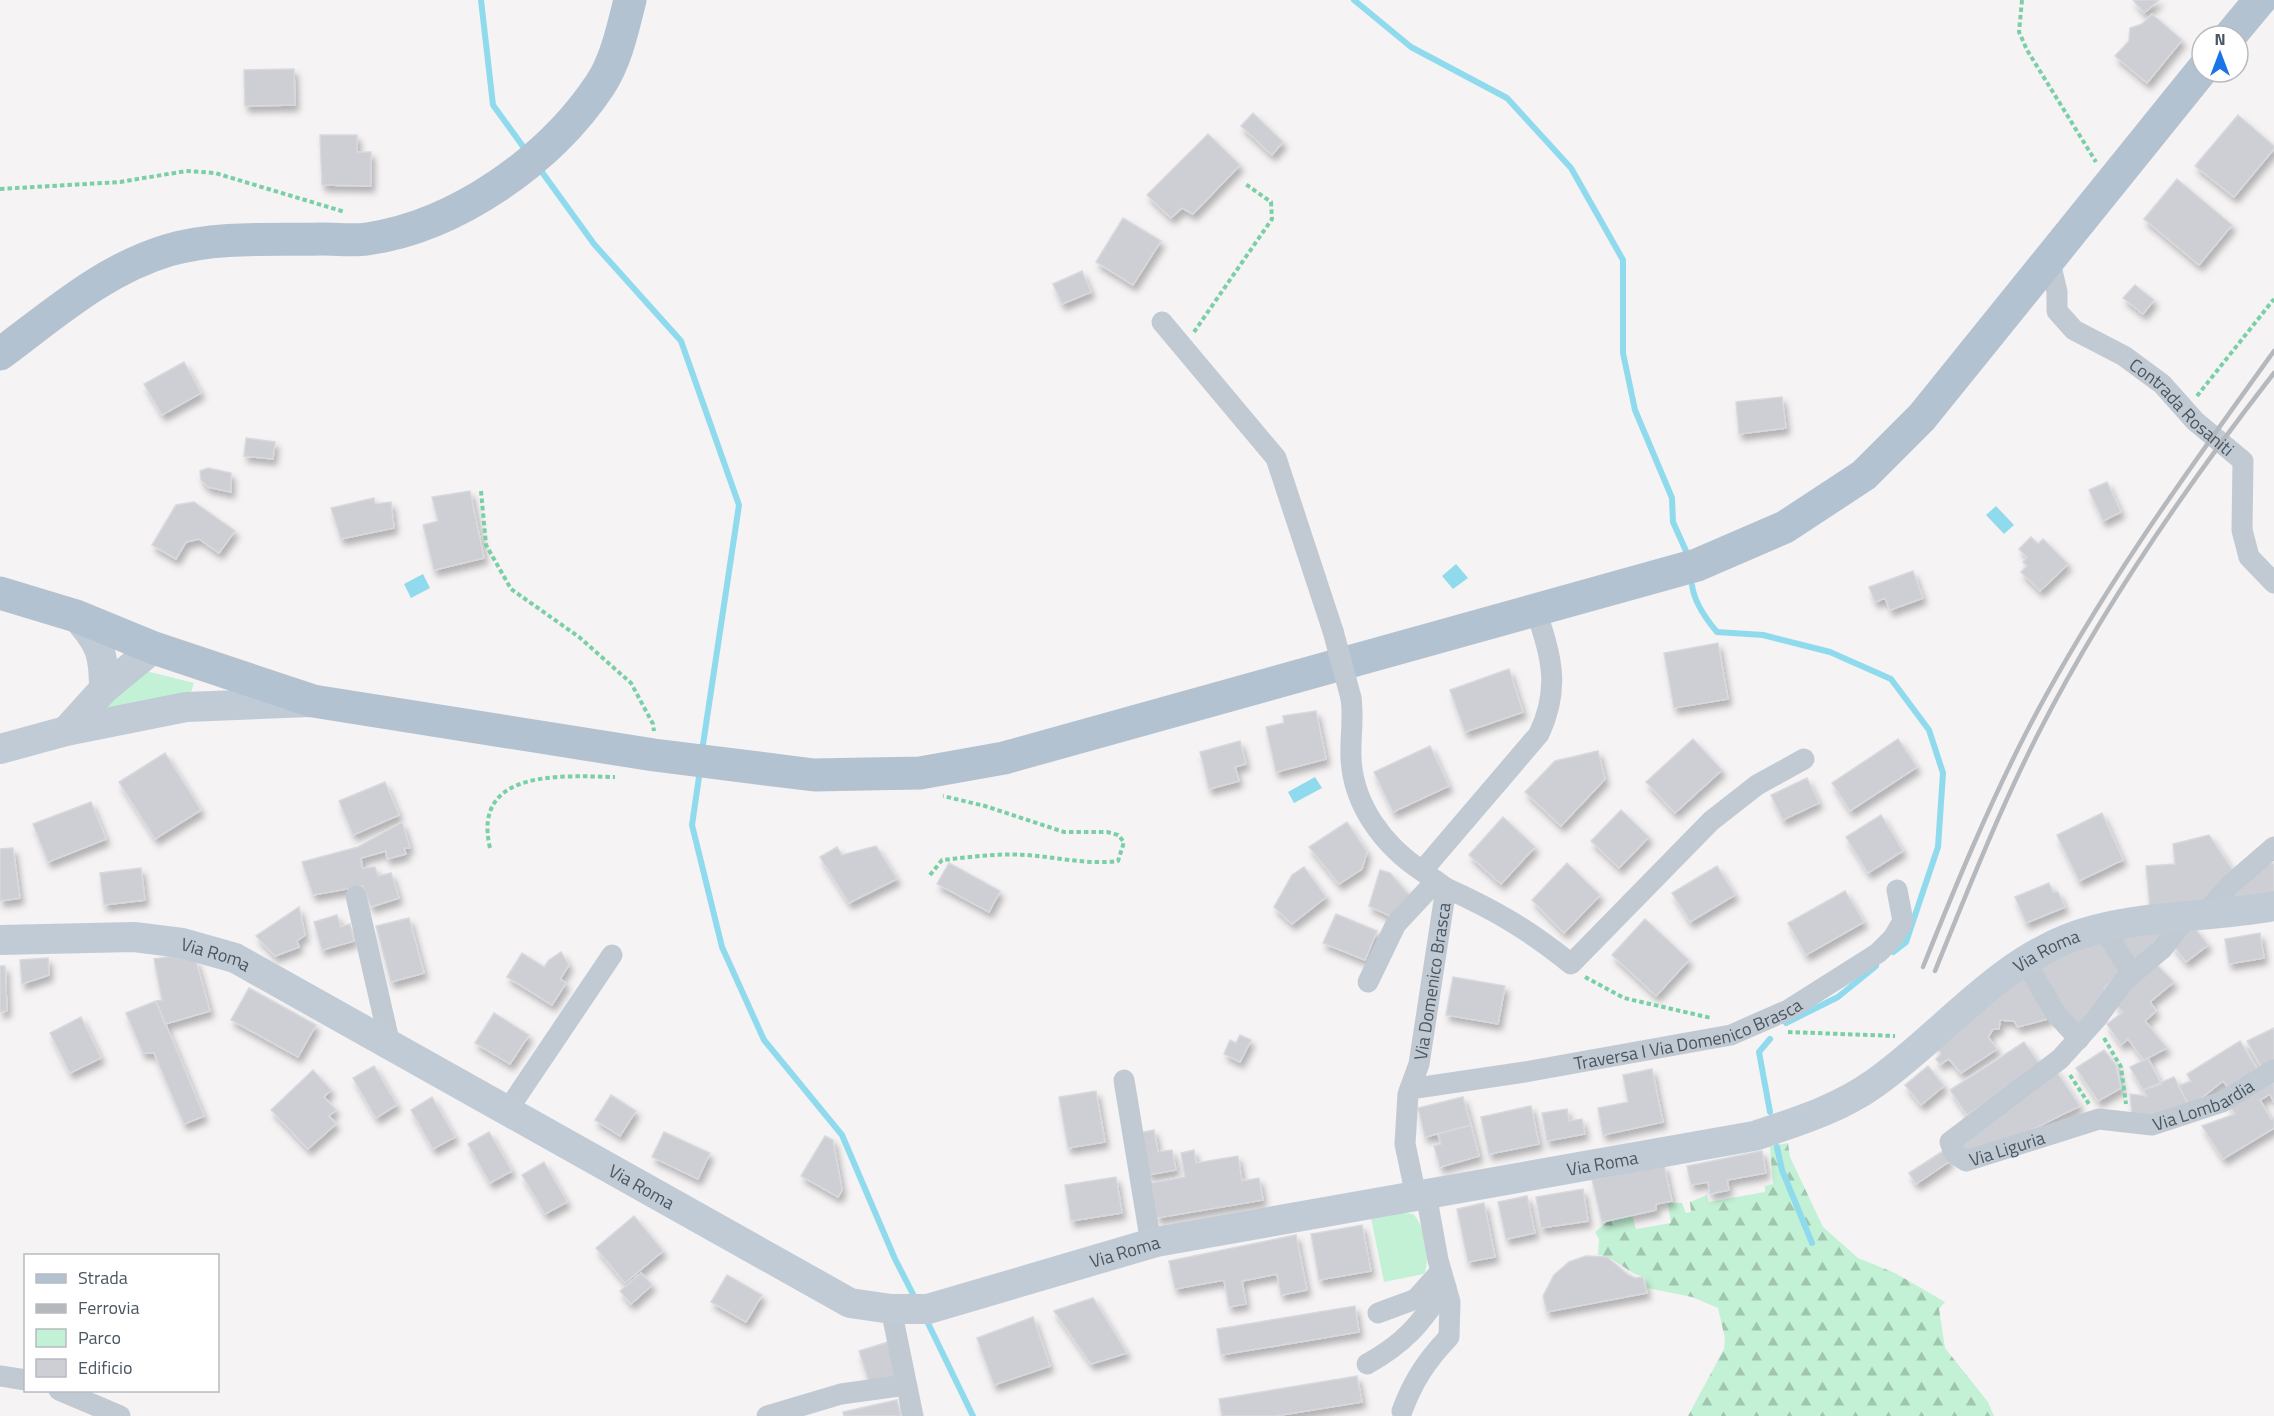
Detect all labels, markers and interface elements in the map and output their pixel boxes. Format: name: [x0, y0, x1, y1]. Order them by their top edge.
north arrow: [2190, 24, 2250, 84]
text: N: [2214, 27, 2226, 51]
street label: Contrada Rosaniti: [2124, 351, 2240, 462]
street label: Via Domenico Brasca: [1406, 900, 1457, 1062]
street label: Via Roma: [2007, 922, 2083, 979]
street label: Via Roma: [178, 930, 256, 978]
street label: Traversa I Via Domenico Brasca: [1572, 991, 1807, 1076]
street label: Via Lombardia: [2149, 1072, 2259, 1137]
street label: Via Liguria: [1965, 1123, 2048, 1173]
street label: Via Roma: [1565, 1143, 1640, 1182]
street label: Via Roma: [604, 1157, 680, 1216]
street label: Via Roma: [1086, 1228, 1163, 1274]
legend: [24, 1254, 219, 1392]
text: Strada: [78, 1264, 128, 1291]
text: Ferrovia: [78, 1294, 139, 1321]
text: Parco: [78, 1324, 121, 1351]
text: Edificio: [78, 1354, 132, 1381]

